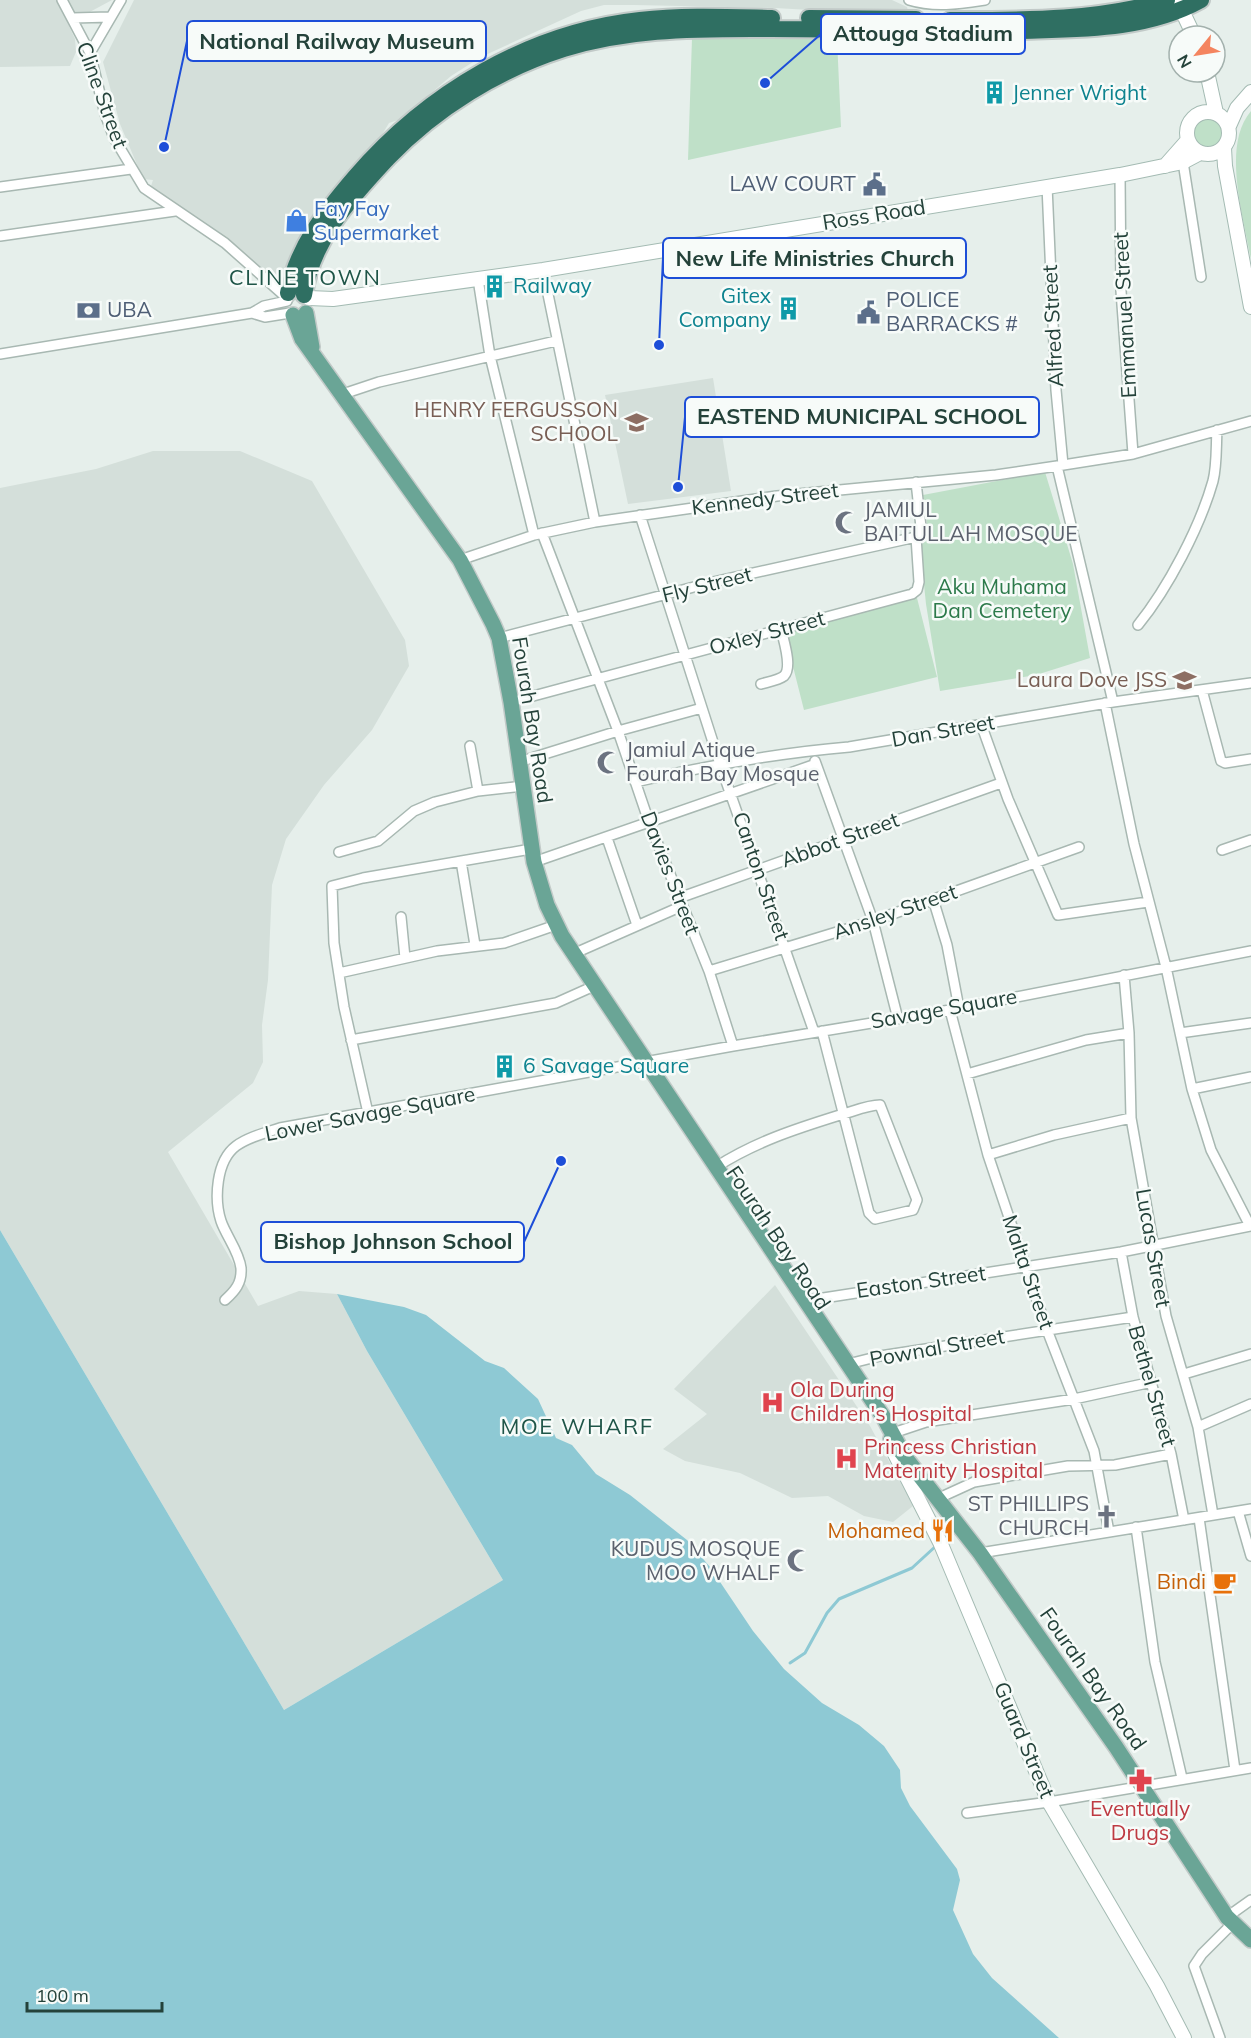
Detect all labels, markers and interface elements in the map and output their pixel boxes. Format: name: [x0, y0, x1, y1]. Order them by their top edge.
callout: Attouga Stadium: [821, 14, 1025, 54]
text: Attouga Stadium: [833, 19, 1013, 47]
callout: National Railway Museum: [187, 21, 486, 61]
north arrow: [1167, 24, 1227, 84]
text: National Railway Museum: [199, 27, 475, 55]
street label: Cline Street: [72, 38, 134, 152]
text: N: [1172, 51, 1196, 72]
place label: Jenner Wright: [1012, 79, 1147, 105]
building icon: Jenner Wright: [981, 80, 1007, 106]
place label: LAW COURT: [730, 170, 856, 196]
public building icon: LAW COURT: [861, 171, 887, 197]
street label: Ross Road: [820, 193, 927, 235]
place label: Fay Fay Supermarket: [314, 195, 439, 245]
shop icon: Fay Fay Supermarket: [283, 208, 309, 234]
street label: Emmanuel Street: [1107, 231, 1141, 399]
callout: New Life Ministries Church: [663, 238, 966, 278]
text: New Life Ministries Church: [676, 244, 954, 272]
district label: CLINE TOWN: [229, 263, 381, 291]
street label: Alfred Street: [1036, 264, 1068, 388]
place label: Railway: [513, 272, 592, 298]
building icon: Railway: [482, 273, 508, 299]
place label: Gitex Company: [678, 282, 771, 332]
place label: POLICE BARRACKS #: [886, 286, 1018, 336]
building icon: Gitex Company: [776, 295, 802, 321]
place label: UBA: [107, 296, 152, 322]
bank icon: UBA: [76, 297, 102, 323]
public building icon: POLICE BARRACKS #: [855, 299, 881, 325]
place label: HENRY FERGUSSON SCHOOL: [414, 396, 619, 446]
callout: EASTEND MUNICIPAL SCHOOL: [685, 397, 1039, 437]
text: EASTEND MUNICIPAL SCHOOL: [697, 402, 1027, 430]
school or university icon: HENRY FERGUSSON SCHOOL: [623, 409, 649, 435]
street label: Kennedy Street: [690, 476, 840, 520]
place label: JAMIUL BAITULLAH MOSQUE: [864, 496, 1078, 546]
mosque icon: JAMIUL BAITULLAH MOSQUE: [833, 509, 859, 535]
street label: Fly Street: [659, 560, 754, 608]
park label: Aku Muhama Dan Cemetery: [932, 573, 1072, 623]
street label: Oxley Street: [706, 604, 827, 660]
street label: Fourah Bay Road: [507, 635, 559, 805]
place label: Laura Dove JSS: [1017, 666, 1167, 692]
school or university icon: Laura Dove JSS: [1172, 667, 1198, 693]
street label: Dan Street: [889, 708, 996, 752]
place label: Jamiul Atique Fourah Bay Mosque: [626, 736, 819, 786]
mosque icon: Jamiul Atique Fourah Bay Mosque: [595, 749, 621, 775]
street label: Abbot Street: [777, 806, 902, 872]
street label: Davies Street: [636, 807, 706, 938]
street label: Canton Street: [728, 808, 796, 943]
street label: Ansley Street: [829, 878, 960, 944]
street label: Savage Square: [869, 982, 1019, 1034]
place label: 6 Savage Square: [523, 1052, 689, 1078]
building icon: 6 Savage Square: [492, 1053, 518, 1079]
street label: Lower Savage Square: [262, 1080, 477, 1146]
street label: Fourah Bay Road: [721, 1160, 837, 1314]
street label: Lucas Street: [1131, 1186, 1177, 1309]
street label: Malta Street: [997, 1211, 1061, 1332]
callout: Bishop Johnson School: [261, 1222, 524, 1262]
text: Bishop Johnson School: [273, 1227, 513, 1255]
street label: Easton Street: [855, 1259, 987, 1303]
street label: Pownal Street: [867, 1322, 1006, 1372]
street label: Bethel Street: [1123, 1322, 1183, 1450]
place label: Ola During Children's Hospital: [790, 1376, 972, 1426]
hospital icon: Ola During Children's Hospital: [759, 1389, 785, 1415]
district label: MOE WHARF: [500, 1412, 654, 1440]
place label: Princess Christian Maternity Hospital: [864, 1433, 1043, 1483]
hospital icon: Princess Christian Maternity Hospital: [833, 1446, 859, 1472]
place label: ST PHILLIPS CHURCH: [968, 1490, 1089, 1540]
church icon: ST PHILLIPS CHURCH: [1094, 1503, 1120, 1529]
place label: Mohamed: [828, 1517, 925, 1543]
restaurant icon: Mohamed: [930, 1518, 956, 1544]
place label: KUDUS MOSQUE MOO WHALF: [611, 1535, 780, 1585]
mosque icon: KUDUS MOSQUE MOO WHALF: [785, 1548, 811, 1574]
place label: Bindi: [1157, 1568, 1206, 1594]
cafe icon: Bindi: [1211, 1569, 1237, 1595]
street label: Fourah Bay Road: [1035, 1602, 1153, 1755]
street label: Guard Street: [989, 1678, 1061, 1802]
pharmacy icon: Eventually Drugs: [1127, 1768, 1153, 1794]
place label: Eventually Drugs: [1090, 1795, 1190, 1845]
scale bar: [27, 1975, 162, 2013]
text: 100 m: [36, 1984, 89, 2007]

